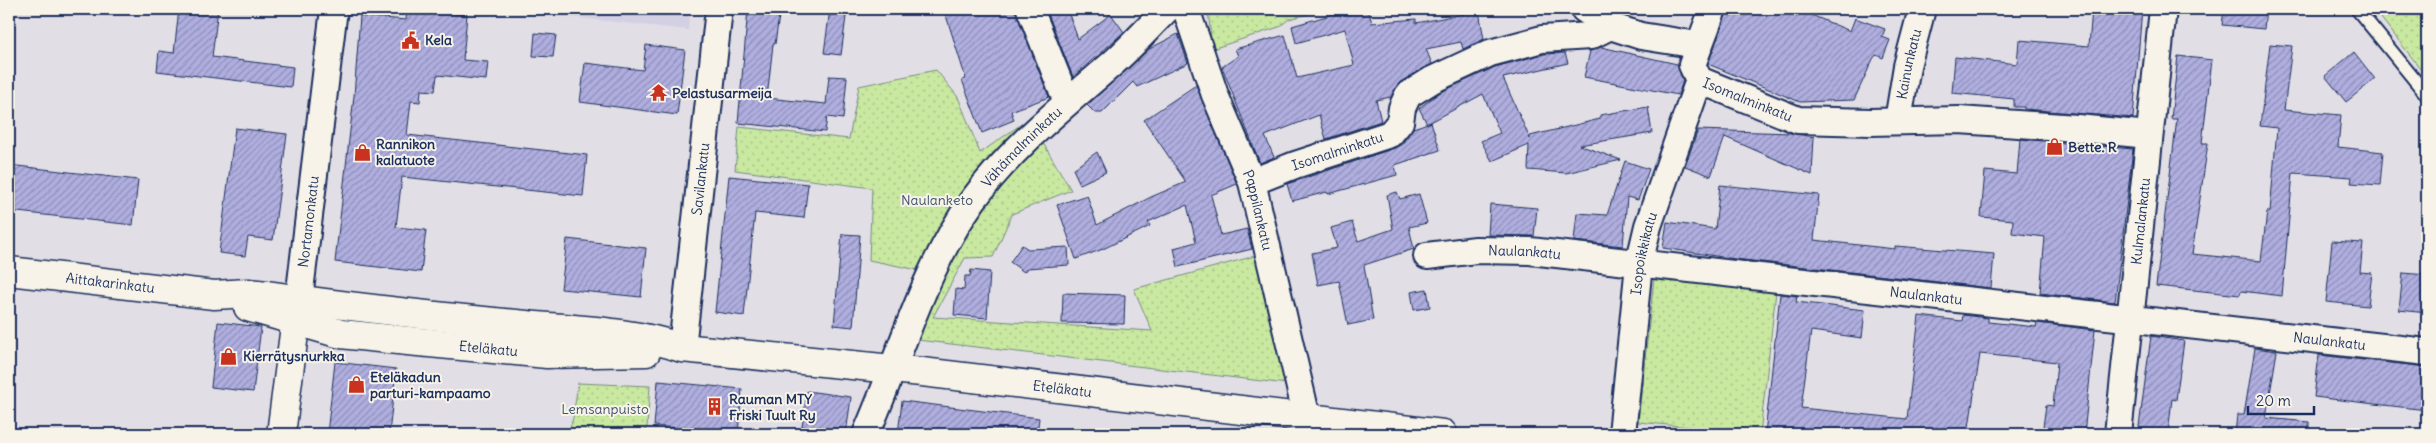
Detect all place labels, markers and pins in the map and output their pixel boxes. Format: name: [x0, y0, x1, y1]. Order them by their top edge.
public building icon: Kela: [401, 30, 421, 50]
place label: Kela: [425, 31, 452, 49]
temple icon: Pelastusarmeija: [648, 83, 668, 103]
place label: Pelastusarmeija: [672, 84, 772, 102]
place label: Rannikon kalatuote: [376, 135, 435, 169]
shop icon: Bette. R: [2044, 137, 2064, 157]
place label: Bette. R: [2068, 138, 2117, 156]
shop icon: Rannikon kalatuote: [352, 142, 372, 162]
shop icon: Kierrätysnurkka: [219, 346, 239, 366]
place label: Kierrätysnurkka: [243, 347, 345, 365]
place label: Eteläkadun parturi-kampaamo: [370, 368, 491, 402]
shop icon: Eteläkadun parturi-kampaamo: [346, 375, 366, 395]
place label: Rauman MTY Friski Tuult Ry: [729, 390, 816, 424]
building icon: Rauman MTY Friski Tuult Ry: [705, 397, 725, 417]

